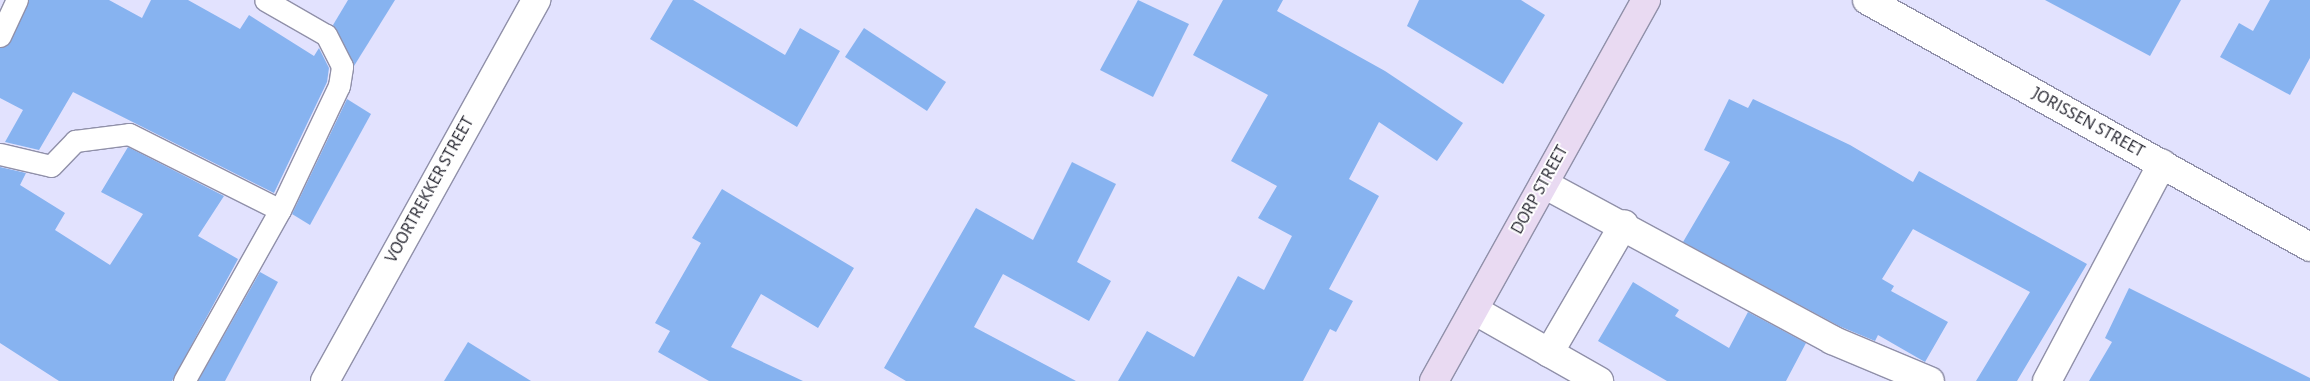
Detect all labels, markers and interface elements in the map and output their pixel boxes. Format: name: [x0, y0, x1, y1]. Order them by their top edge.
street label: JORISSEN STREET: [2028, 83, 2148, 163]
street label: VOORTREKKER STREET: [381, 113, 479, 267]
street label: DORP STREET: [1507, 142, 1573, 238]

